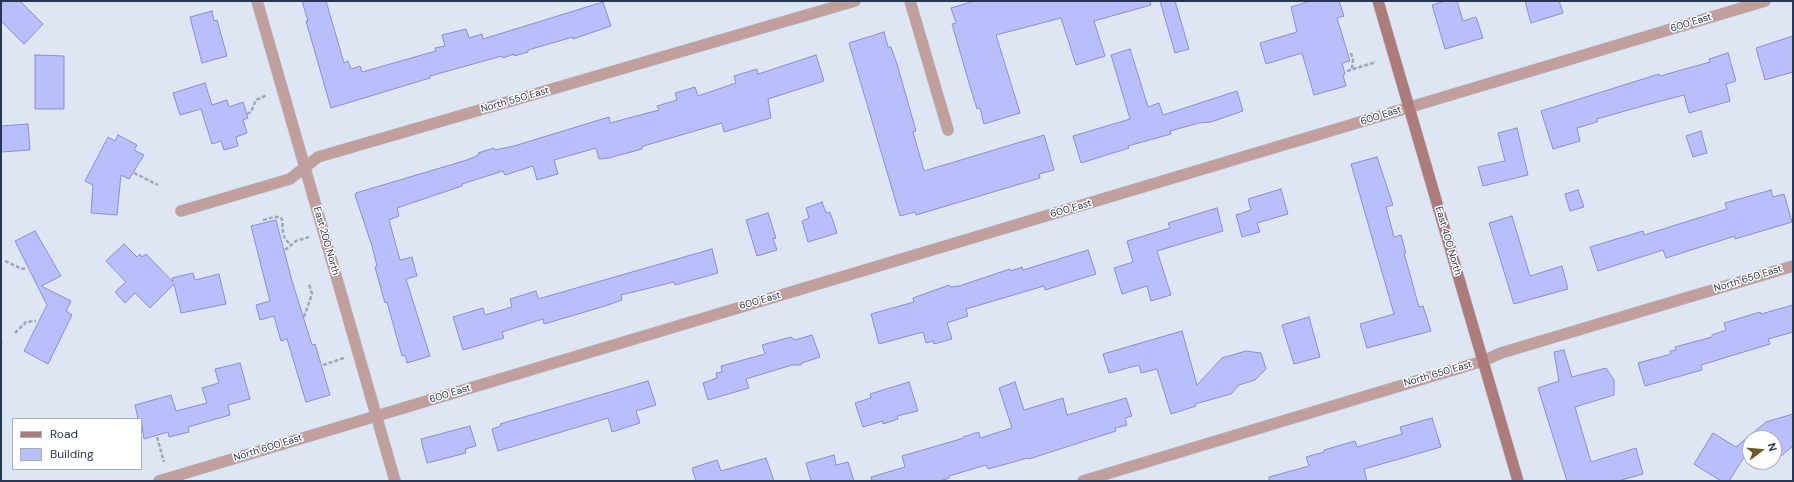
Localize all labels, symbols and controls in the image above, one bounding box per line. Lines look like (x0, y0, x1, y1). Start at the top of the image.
street label: 600 East (1669, 11, 1713, 35)
street label: North 550 East (480, 85, 550, 115)
street label: 600 East (1359, 104, 1403, 128)
street label: 600 East (1049, 197, 1093, 221)
street label: East 200 North (310, 205, 342, 277)
street label: East 400 North (1432, 205, 1464, 277)
street label: North 650 East (1713, 263, 1783, 295)
street label: 600 East (738, 289, 782, 313)
street label: North 650 East (1403, 359, 1473, 389)
street label: 600 East (428, 382, 472, 406)
legend (12, 418, 142, 470)
text: Road (50, 426, 78, 442)
north arrow (1742, 430, 1782, 470)
street label: North 600 East (232, 432, 304, 464)
text: N (1765, 441, 1780, 453)
text: Building (50, 446, 94, 462)

